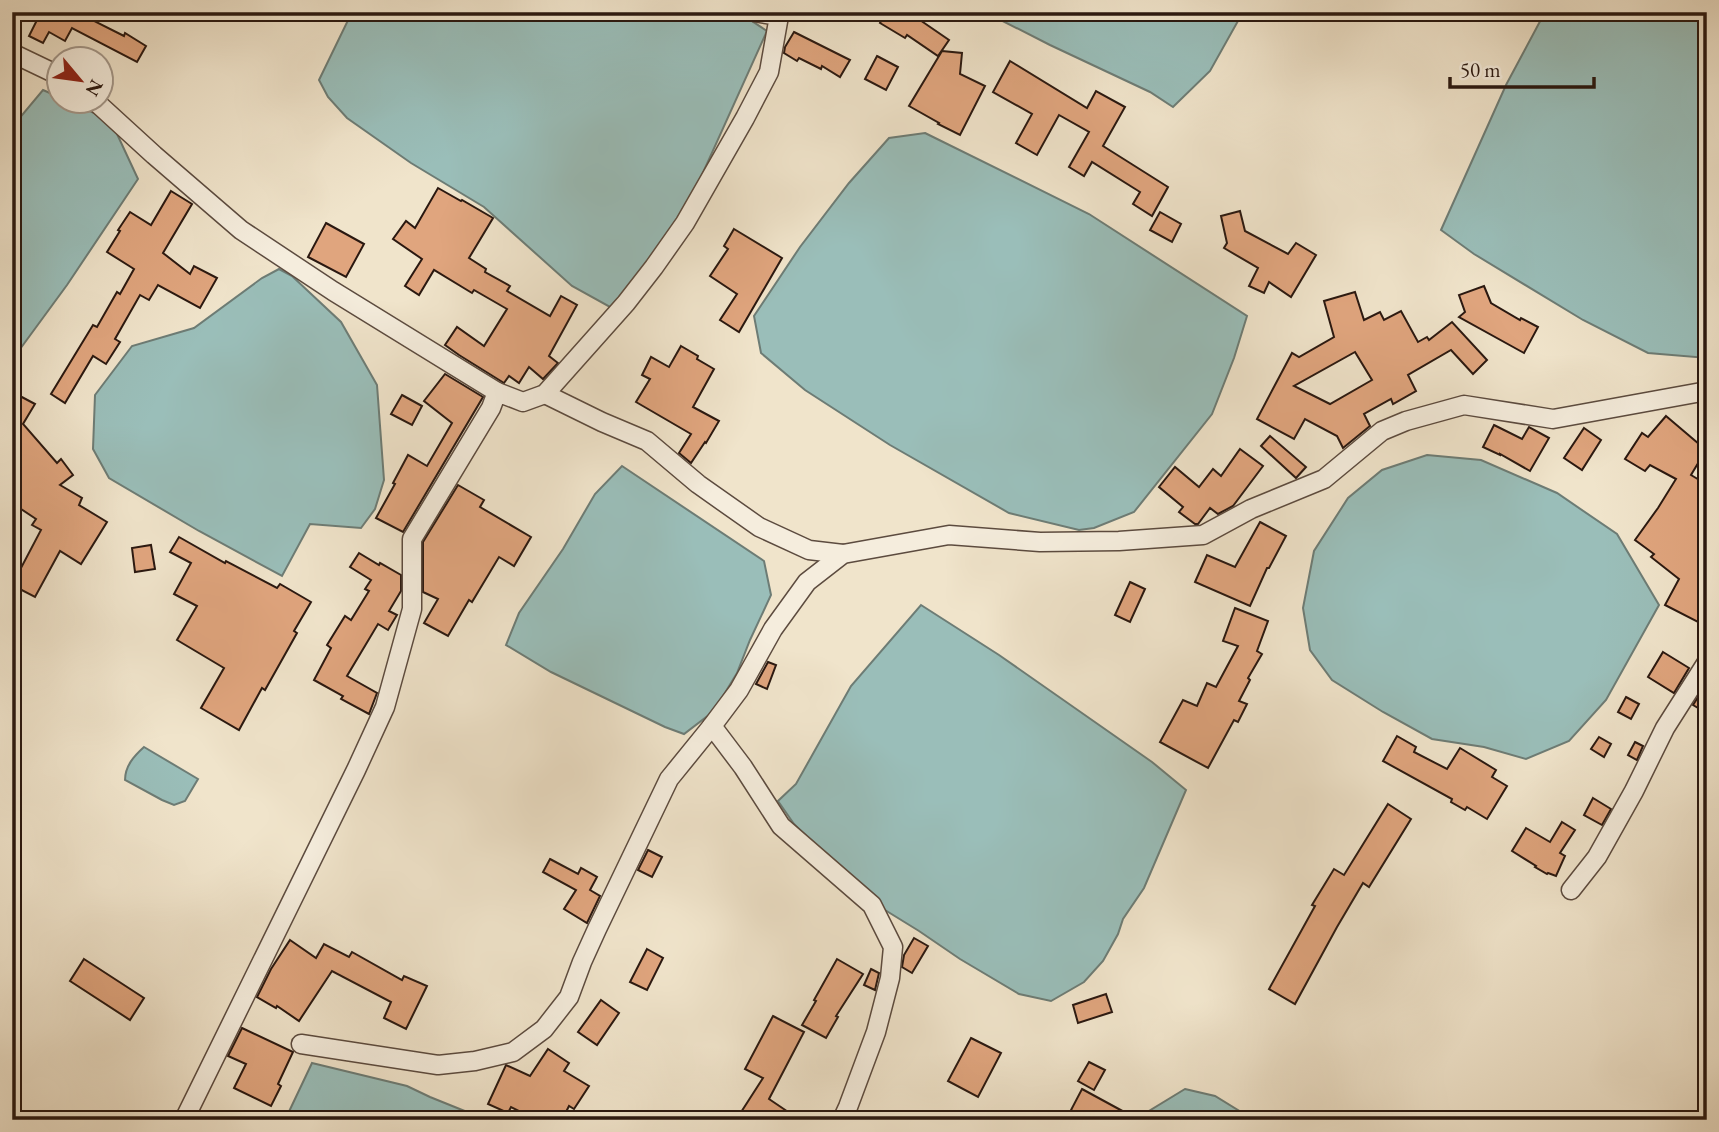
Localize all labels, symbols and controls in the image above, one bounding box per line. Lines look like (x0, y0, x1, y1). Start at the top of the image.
north arrow (46, 46, 116, 116)
scale bar (1450, 46, 1593, 90)
text: 50 m (1460, 56, 1501, 83)
text: N (79, 75, 109, 101)

